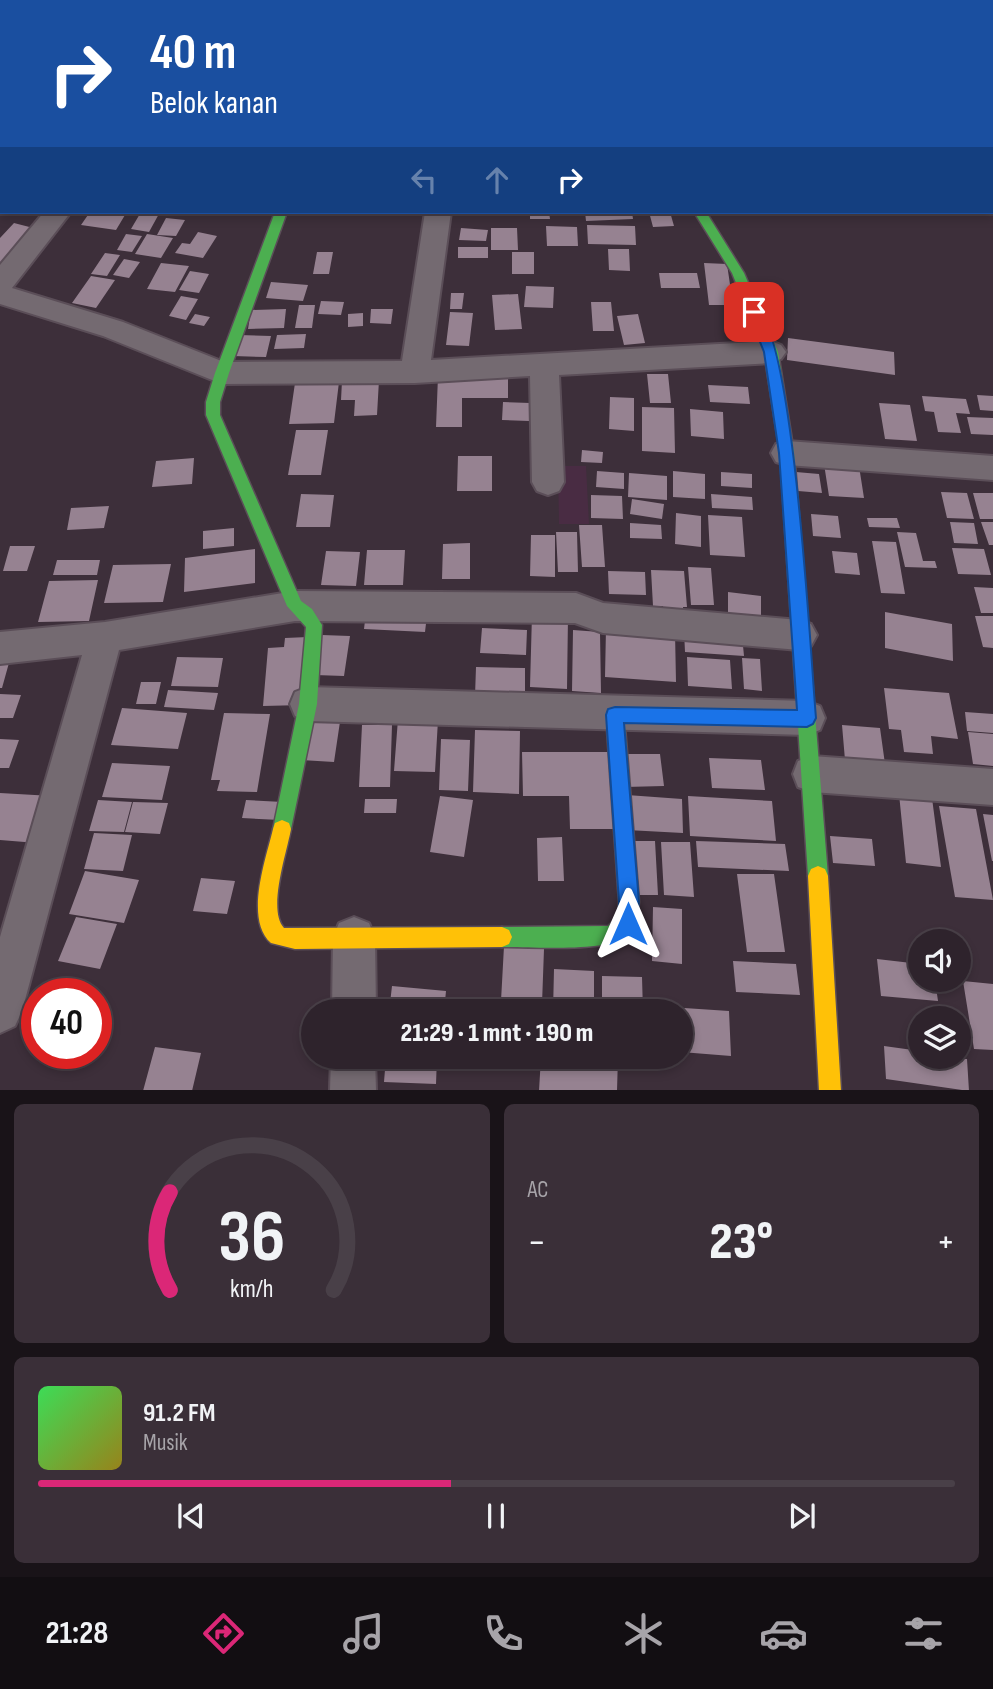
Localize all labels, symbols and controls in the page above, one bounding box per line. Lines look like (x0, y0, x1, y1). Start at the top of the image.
text: 40 m (150, 24, 236, 83)
icon: right (35, 28, 126, 119)
text: Belok kanan (150, 84, 278, 123)
icon: left (405, 161, 443, 199)
icon: ahead (478, 161, 516, 199)
icon: right (551, 161, 589, 199)
pin (724, 282, 784, 342)
icon: arrive (735, 293, 773, 331)
position arrow (591, 887, 665, 961)
map controls (908, 929, 971, 1069)
button: sound (908, 929, 971, 992)
speed limit sign: 40 (21, 978, 112, 1069)
button: layers (908, 1006, 971, 1069)
text: 21:29 · 1 mnt · 190 m (401, 1018, 593, 1049)
text: AC (528, 1176, 548, 1204)
text: 36 (218, 1194, 285, 1282)
text: 23° (709, 1211, 773, 1274)
text: − (528, 1220, 546, 1265)
text: + (936, 1220, 955, 1265)
text: km/h (230, 1273, 273, 1304)
text: 91.2 FM (143, 1398, 215, 1429)
text: Musik (143, 1429, 188, 1457)
icon: previous (172, 1497, 210, 1535)
icon: pause (477, 1497, 515, 1535)
icon: next (783, 1497, 821, 1535)
icon: directions (199, 1609, 248, 1658)
icon: music (339, 1609, 388, 1658)
icon: phone (479, 1609, 528, 1658)
icon: climate (619, 1609, 668, 1658)
icon: car (759, 1609, 808, 1658)
icon: filters (899, 1609, 948, 1658)
text: 21:28 (45, 1614, 108, 1653)

